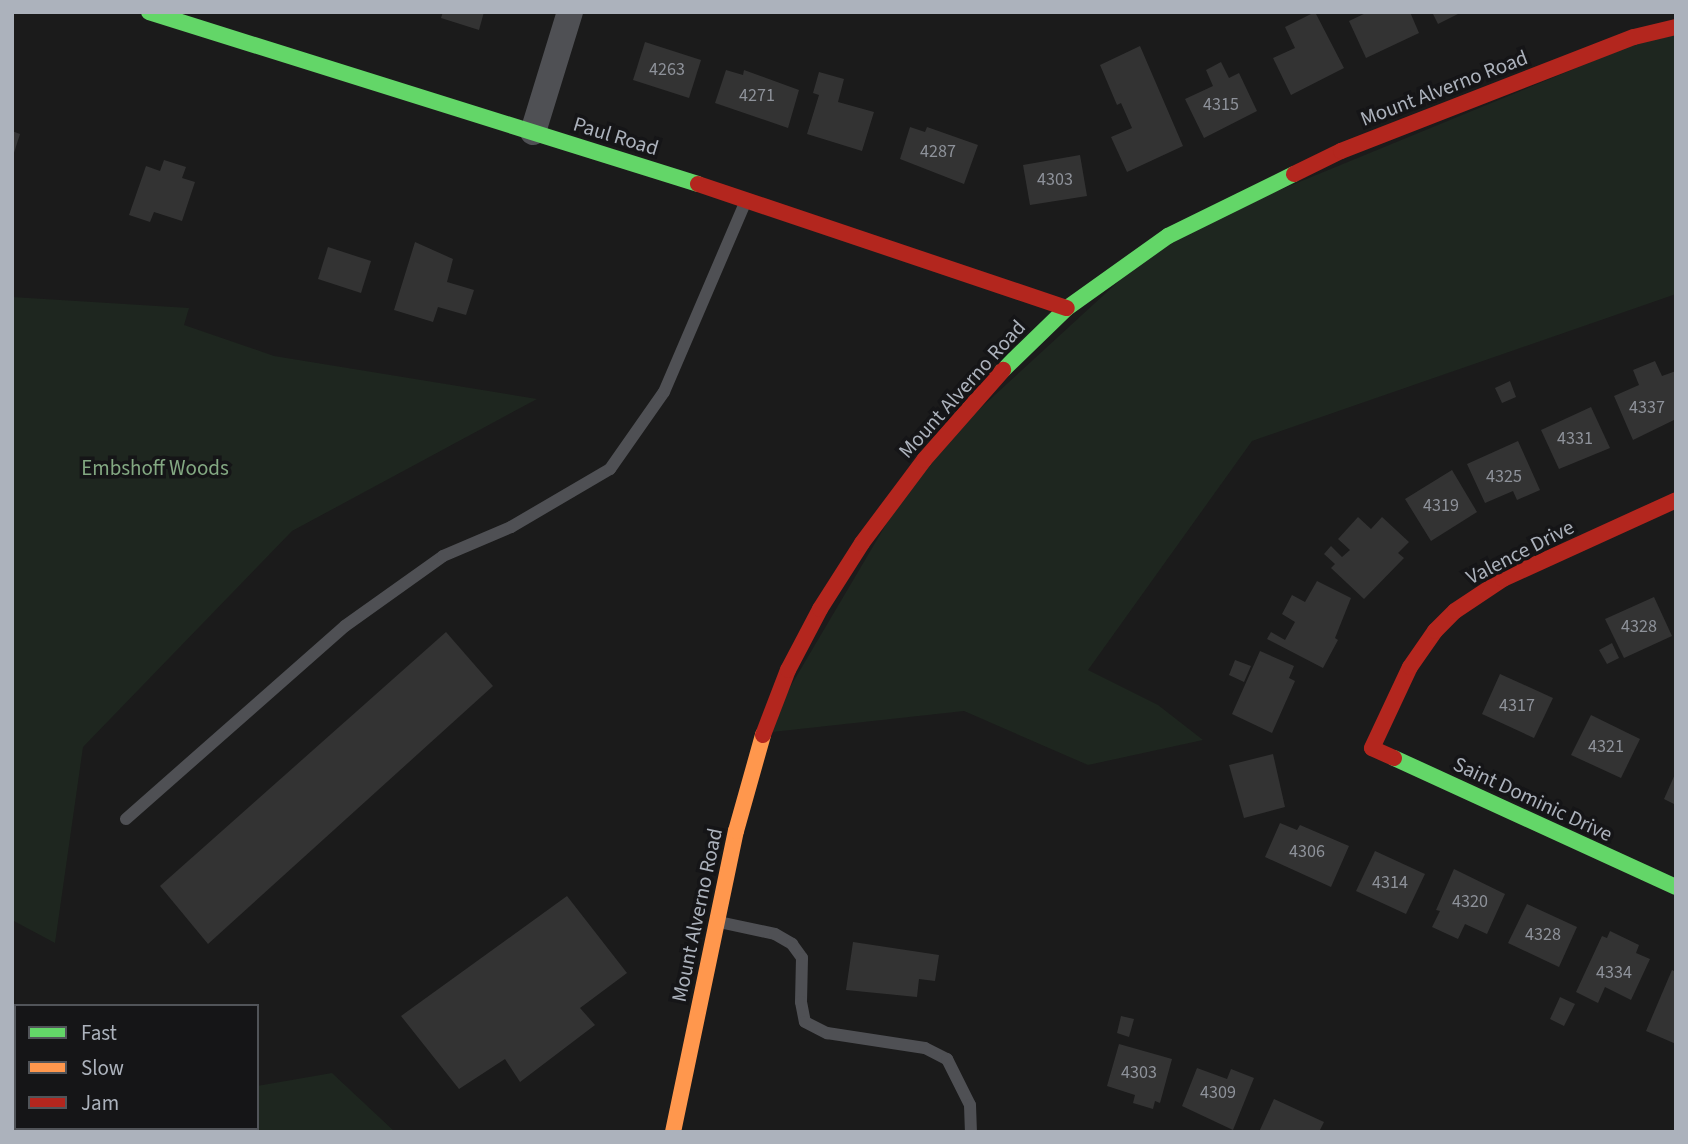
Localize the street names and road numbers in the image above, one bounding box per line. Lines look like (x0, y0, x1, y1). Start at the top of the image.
street label: Mount Alverno Road (1357, 44, 1531, 132)
street label: Paul Road (570, 111, 662, 161)
street label: Mount Alverno Road (893, 315, 1031, 463)
street label: Valence Drive (1462, 514, 1578, 590)
street label: Saint Dominic Drive (1449, 751, 1617, 847)
street label: Mount Alverno Road (666, 826, 728, 1004)

